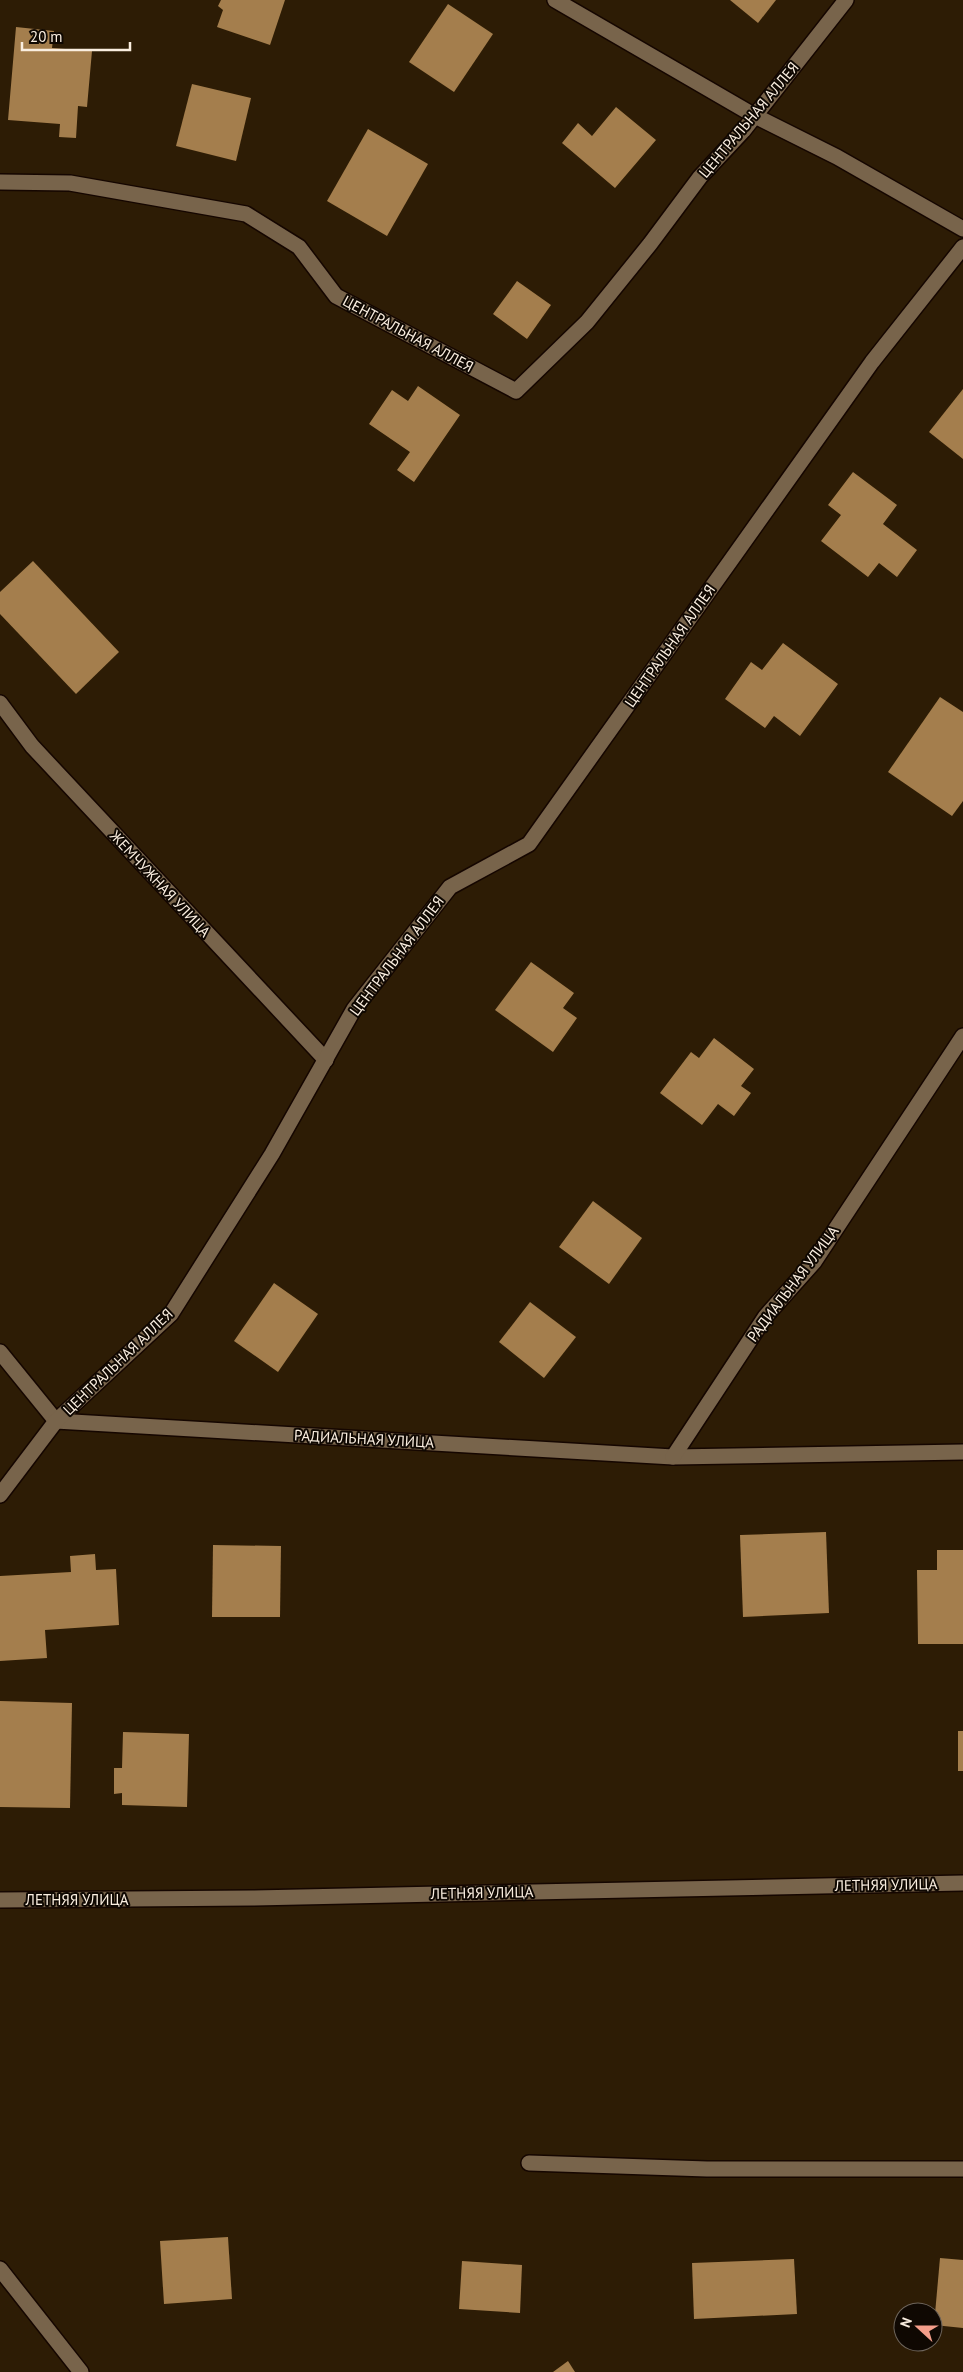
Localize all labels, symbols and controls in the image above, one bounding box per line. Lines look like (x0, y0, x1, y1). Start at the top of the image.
scale bar (22, 20, 130, 52)
text: 20 m (30, 27, 63, 46)
street label: ЦЕНТРАЛЬНАЯ АЛЛЕЯ (695, 58, 803, 182)
street label: ЦЕНТРАЛЬНАЯ АЛЛЕЯ (340, 291, 477, 376)
street label: ЦЕНТРАЛЬНАЯ АЛЛЕЯ (620, 581, 719, 711)
street label: ЖЕМЧУЖНАЯ УЛИЦА (105, 826, 215, 941)
street label: ЦЕНТРАЛЬНАЯ АЛЛЕЯ (345, 892, 448, 1020)
street label: РАДИАЛЬНАЯ УЛИЦА (743, 1222, 843, 1345)
street label: ЦЕНТРАЛЬНАЯ АЛЛЕЯ (59, 1304, 177, 1419)
street label: РАДИАЛЬНАЯ УЛИЦА (294, 1425, 435, 1452)
street label: ЛЕТНЯЯ УЛИЦА (833, 1874, 938, 1895)
street label: ЛЕТНЯЯ УЛИЦА (429, 1882, 534, 1903)
street label: ЛЕТНЯЯ УЛИЦА (25, 1890, 129, 1909)
north arrow (893, 2302, 943, 2352)
text: N (896, 2315, 916, 2330)

